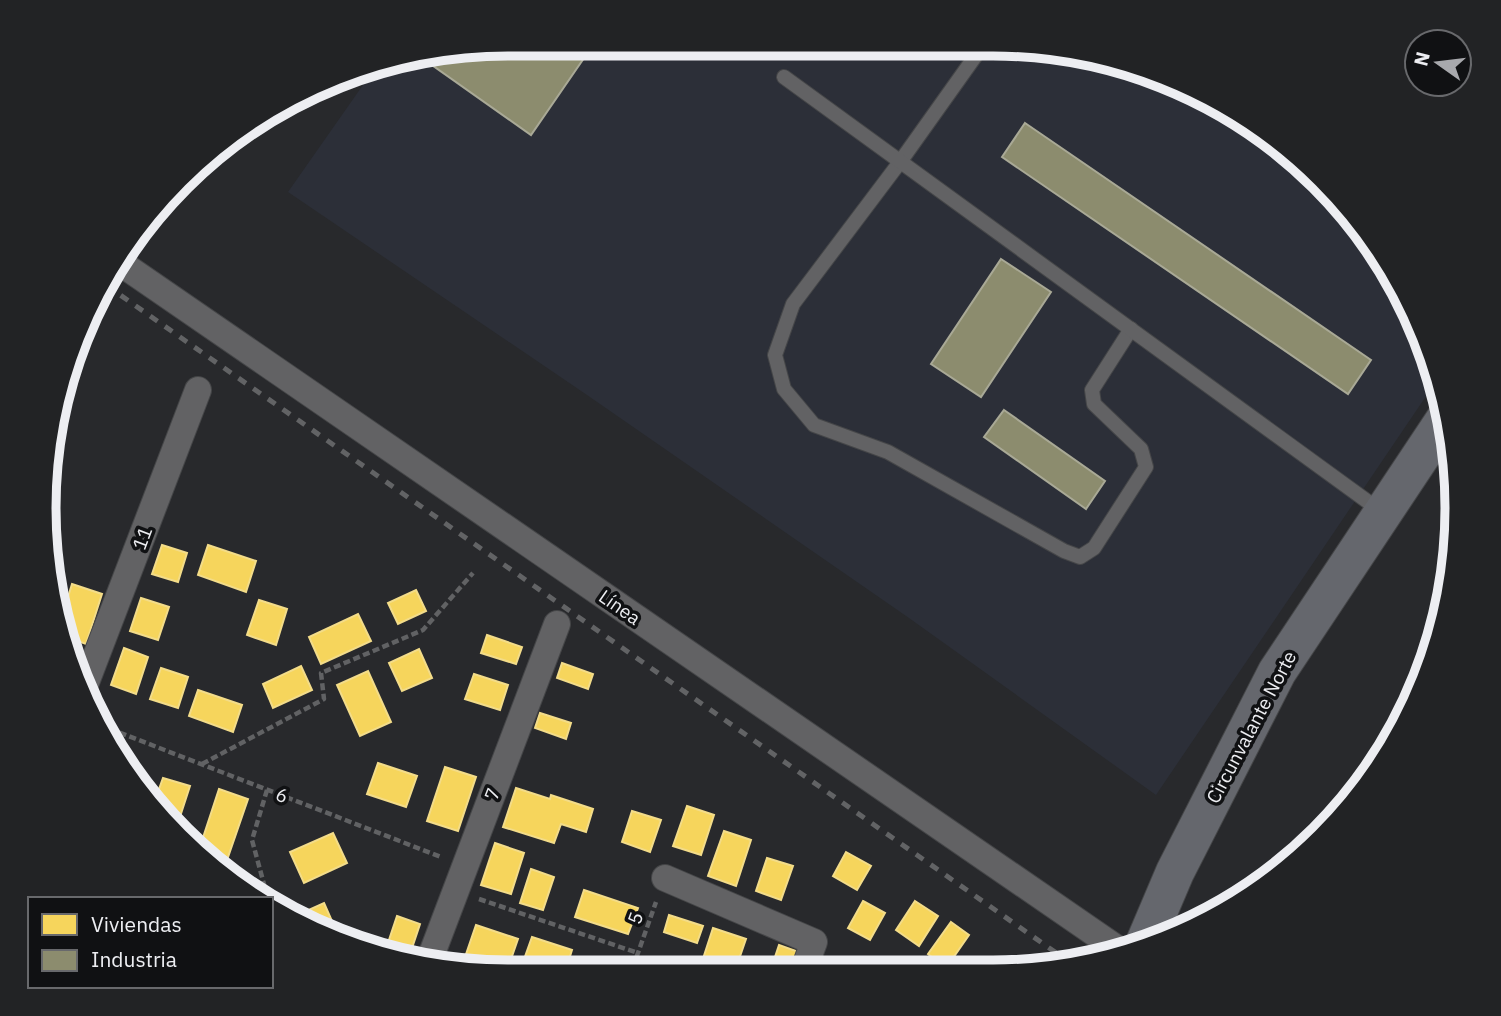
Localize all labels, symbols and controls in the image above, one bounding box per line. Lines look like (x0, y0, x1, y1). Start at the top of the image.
north arrow (1403, 28, 1473, 98)
text: N (1408, 49, 1435, 68)
street label: 11 (127, 523, 157, 553)
street label: Línea (594, 584, 646, 630)
street label: Circunvalante Norte (1201, 647, 1301, 807)
street label: 6 (272, 782, 292, 808)
street label: 7 (479, 784, 505, 804)
legend (28, 897, 273, 988)
street label: 5 (622, 909, 648, 927)
text: Viviendas (91, 910, 182, 938)
text: Industria (91, 945, 177, 973)

